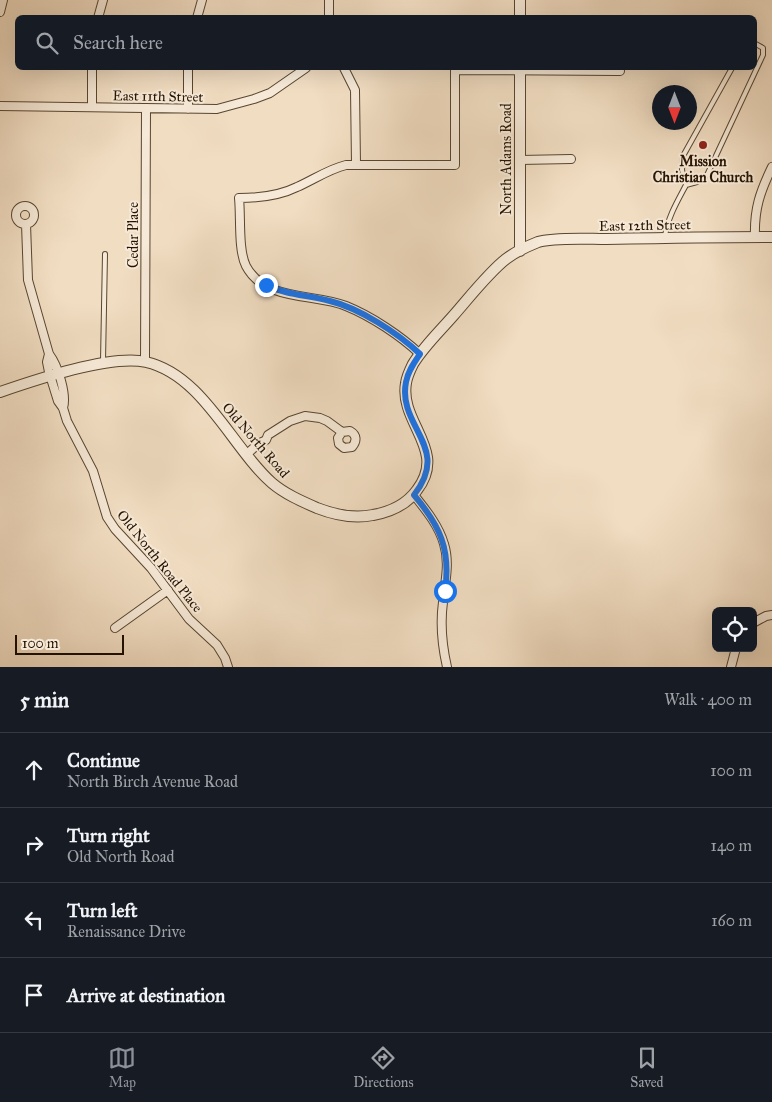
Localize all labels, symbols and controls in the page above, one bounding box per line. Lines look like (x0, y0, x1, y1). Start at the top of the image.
search box (15, 15, 757, 70)
icon: search (33, 29, 61, 57)
text: Search here (73, 31, 163, 54)
north arrow (652, 85, 697, 130)
street label: East 11th Street (113, 87, 203, 106)
street label: North Adams Road (498, 103, 515, 215)
marker: Mission Christian Church (697, 139, 709, 151)
place label: Mission Christian Church (653, 153, 753, 186)
street label: Cedar Place (125, 202, 142, 268)
street label: East 12th Street (599, 216, 691, 235)
route end (255, 274, 278, 297)
street label: Old North Road (218, 399, 293, 481)
street label: Old North Road Place (113, 507, 206, 616)
route start (434, 580, 457, 603)
map controls (712, 607, 757, 652)
button: locate (712, 607, 757, 652)
scale bar (15, 632, 124, 655)
text: 100 m (22, 635, 59, 652)
text: 5 min (20, 687, 69, 713)
text: Walk · 400 m (664, 690, 752, 709)
text: Continue (67, 749, 140, 772)
icon: ahead (20, 756, 48, 784)
text: 100 m (710, 761, 752, 780)
text: North Birch Avenue Road (67, 772, 238, 791)
text: Turn right (67, 824, 150, 847)
icon: right (20, 831, 48, 859)
text: 140 m (711, 836, 752, 855)
text: Old North Road (67, 847, 174, 866)
text: Turn left (67, 899, 137, 922)
icon: left (20, 906, 48, 934)
text: 160 m (711, 911, 752, 930)
text: Renaissance Drive (67, 922, 186, 941)
icon: arrive (20, 981, 48, 1009)
text: Arrive at destination (67, 984, 225, 1007)
tab: Map (108, 1044, 136, 1091)
tab: Directions (353, 1044, 414, 1091)
tab: Saved (630, 1044, 664, 1091)

